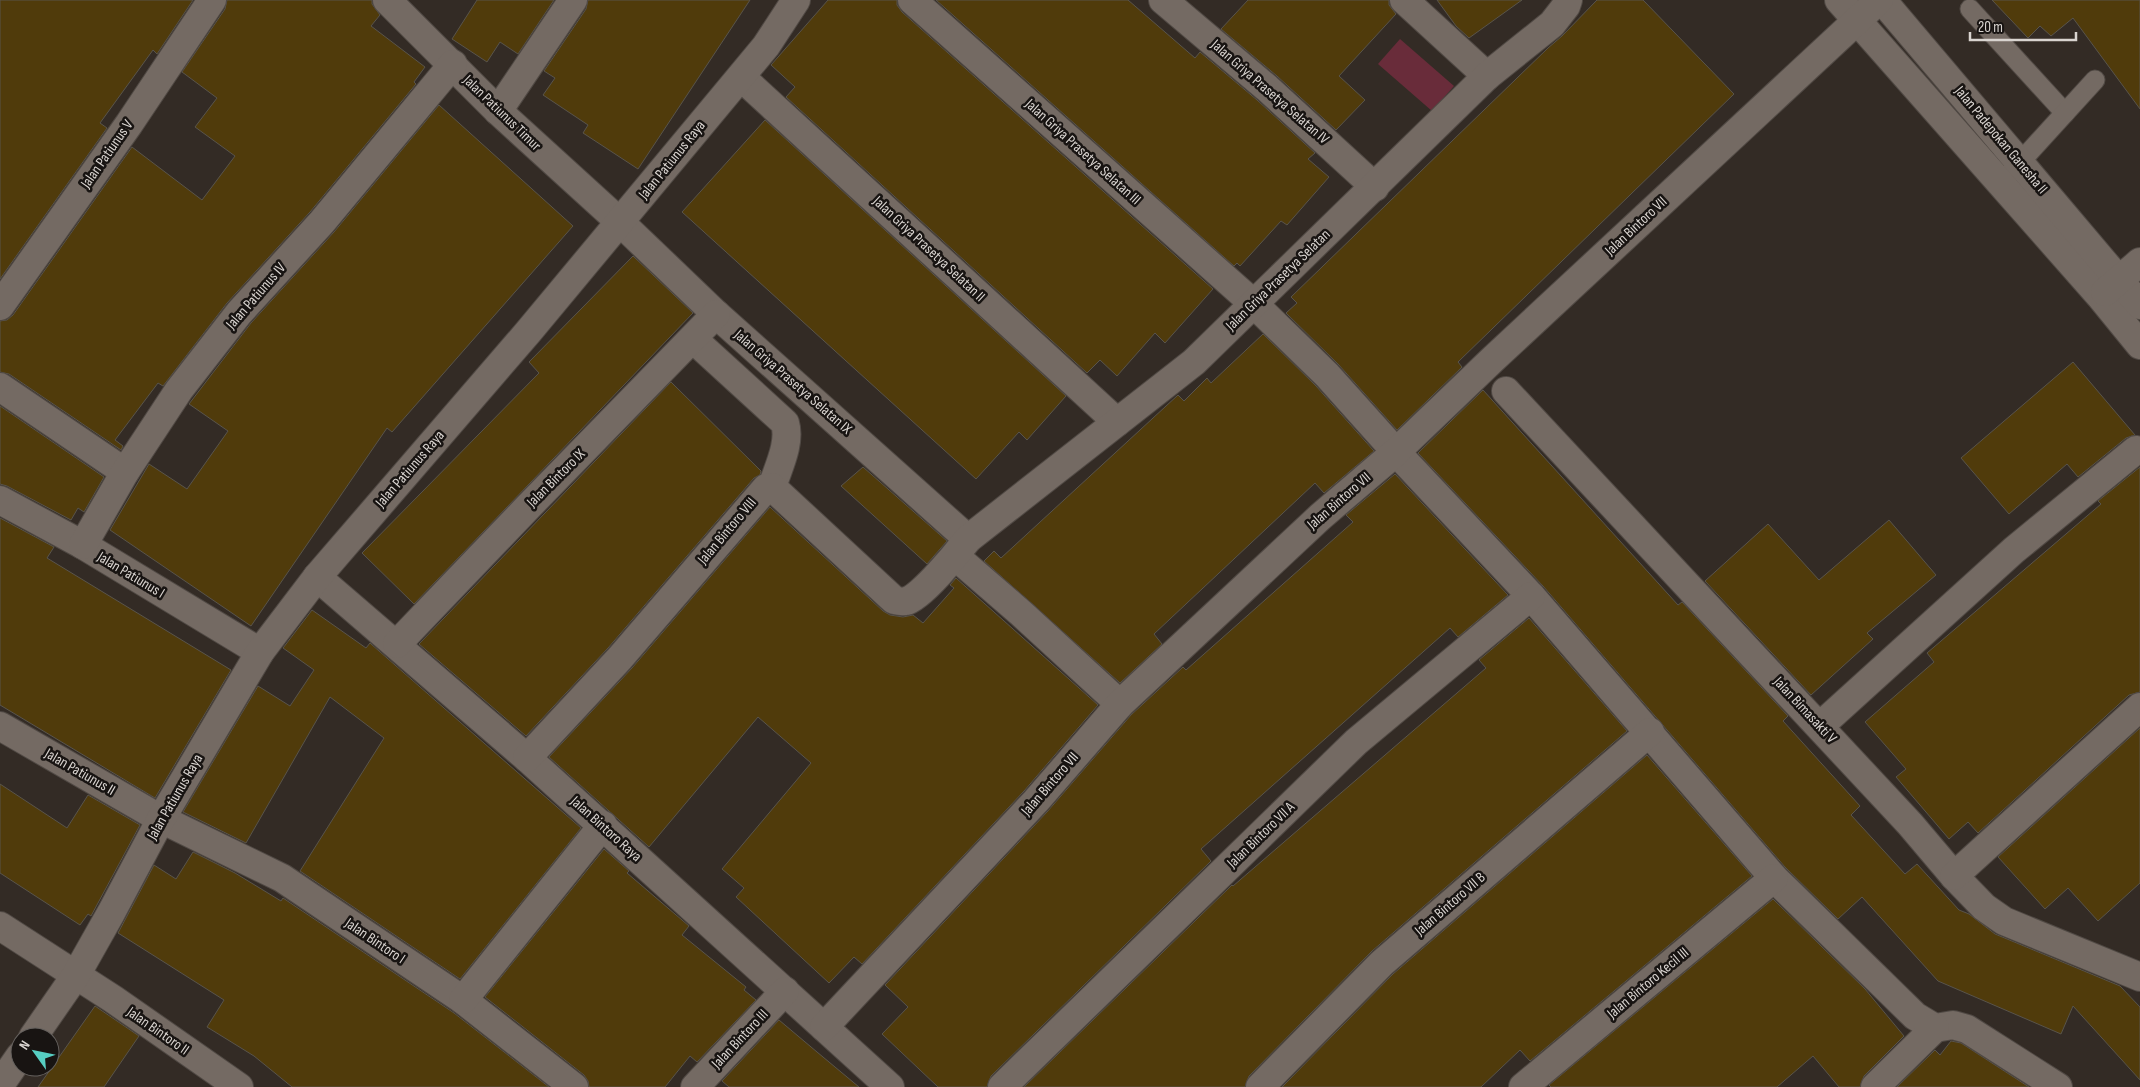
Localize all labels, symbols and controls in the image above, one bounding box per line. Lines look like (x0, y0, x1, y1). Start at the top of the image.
scale bar (1970, 10, 2076, 42)
text: 20 m (1978, 18, 2003, 37)
street label: Jalan Griya Prasetya Selatan IV (1206, 35, 1333, 149)
street label: Jalan Patiunus Timur (458, 70, 546, 156)
street label: Jalan Padepokan Ganesha II (1950, 81, 2052, 198)
street label: Jalan Griya Prasetya Selatan III (1020, 94, 1145, 209)
street label: Jalan Patiunus V (76, 116, 138, 193)
street label: Jalan Patiunus Raya (634, 117, 710, 204)
street label: Jalan Griya Prasetya Selatan II (868, 191, 989, 306)
street label: Jalan Bintoro VII (1600, 192, 1671, 260)
street label: Jalan Griya Prasetya Selatan (1221, 225, 1334, 336)
street label: Jalan Patiunus IV (221, 259, 290, 334)
street label: Jalan Griya Prasetya Selatan IX (729, 325, 856, 439)
street label: Jalan Patiunus Raya (371, 426, 449, 512)
street label: Jalan Bintoro IX (522, 444, 590, 512)
street label: Jalan Bintoro VII (1302, 468, 1375, 535)
street label: Jalan Bintoro VIII (693, 494, 760, 569)
street label: Jalan Patiunus I (93, 547, 168, 603)
street label: Jalan Bimasakti V (1769, 672, 1841, 748)
street label: Jalan Patiunus II (40, 744, 119, 800)
street label: Jalan Bintoro VII (1016, 748, 1083, 821)
street label: Jalan Patiunus Raya (142, 751, 207, 844)
street label: Jalan Bintoro Raya (566, 791, 646, 866)
street label: Jalan Bintoro VII A (1222, 797, 1299, 873)
street label: Jalan Bintoro VII B (1410, 868, 1489, 941)
street label: Jalan Bintoro I (340, 913, 409, 968)
street label: Jalan Bintoro Kecil III (1602, 943, 1693, 1023)
street label: Jalan Bintoro II (122, 1002, 193, 1059)
street label: Jalan Bintoro III (707, 1005, 772, 1074)
north arrow (10, 1027, 60, 1077)
text: N (15, 1037, 34, 1053)

